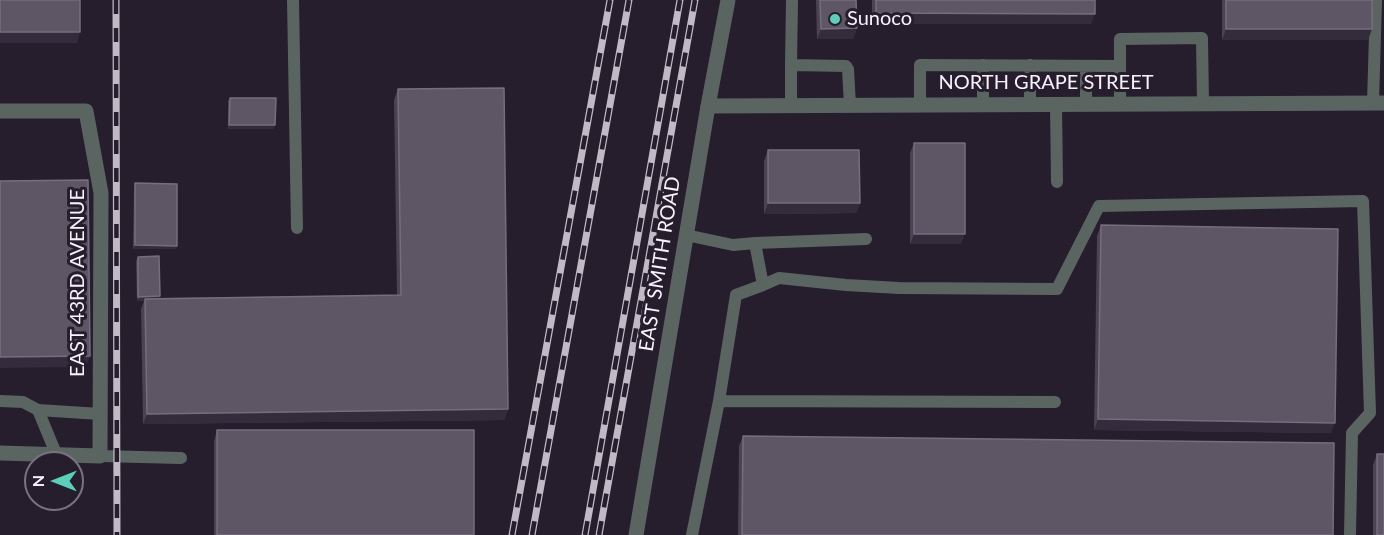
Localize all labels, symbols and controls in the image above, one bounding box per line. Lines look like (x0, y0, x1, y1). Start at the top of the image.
place label: Sunoco (847, 7, 912, 31)
marker: Sunoco (828, 12, 842, 26)
street label: NORTH GRAPE STREET (939, 71, 1153, 95)
street label: EAST SMITH ROAD (634, 175, 686, 353)
street label: EAST 43RD AVENUE (66, 189, 90, 377)
north arrow (24, 451, 84, 511)
text: N (28, 475, 47, 487)

